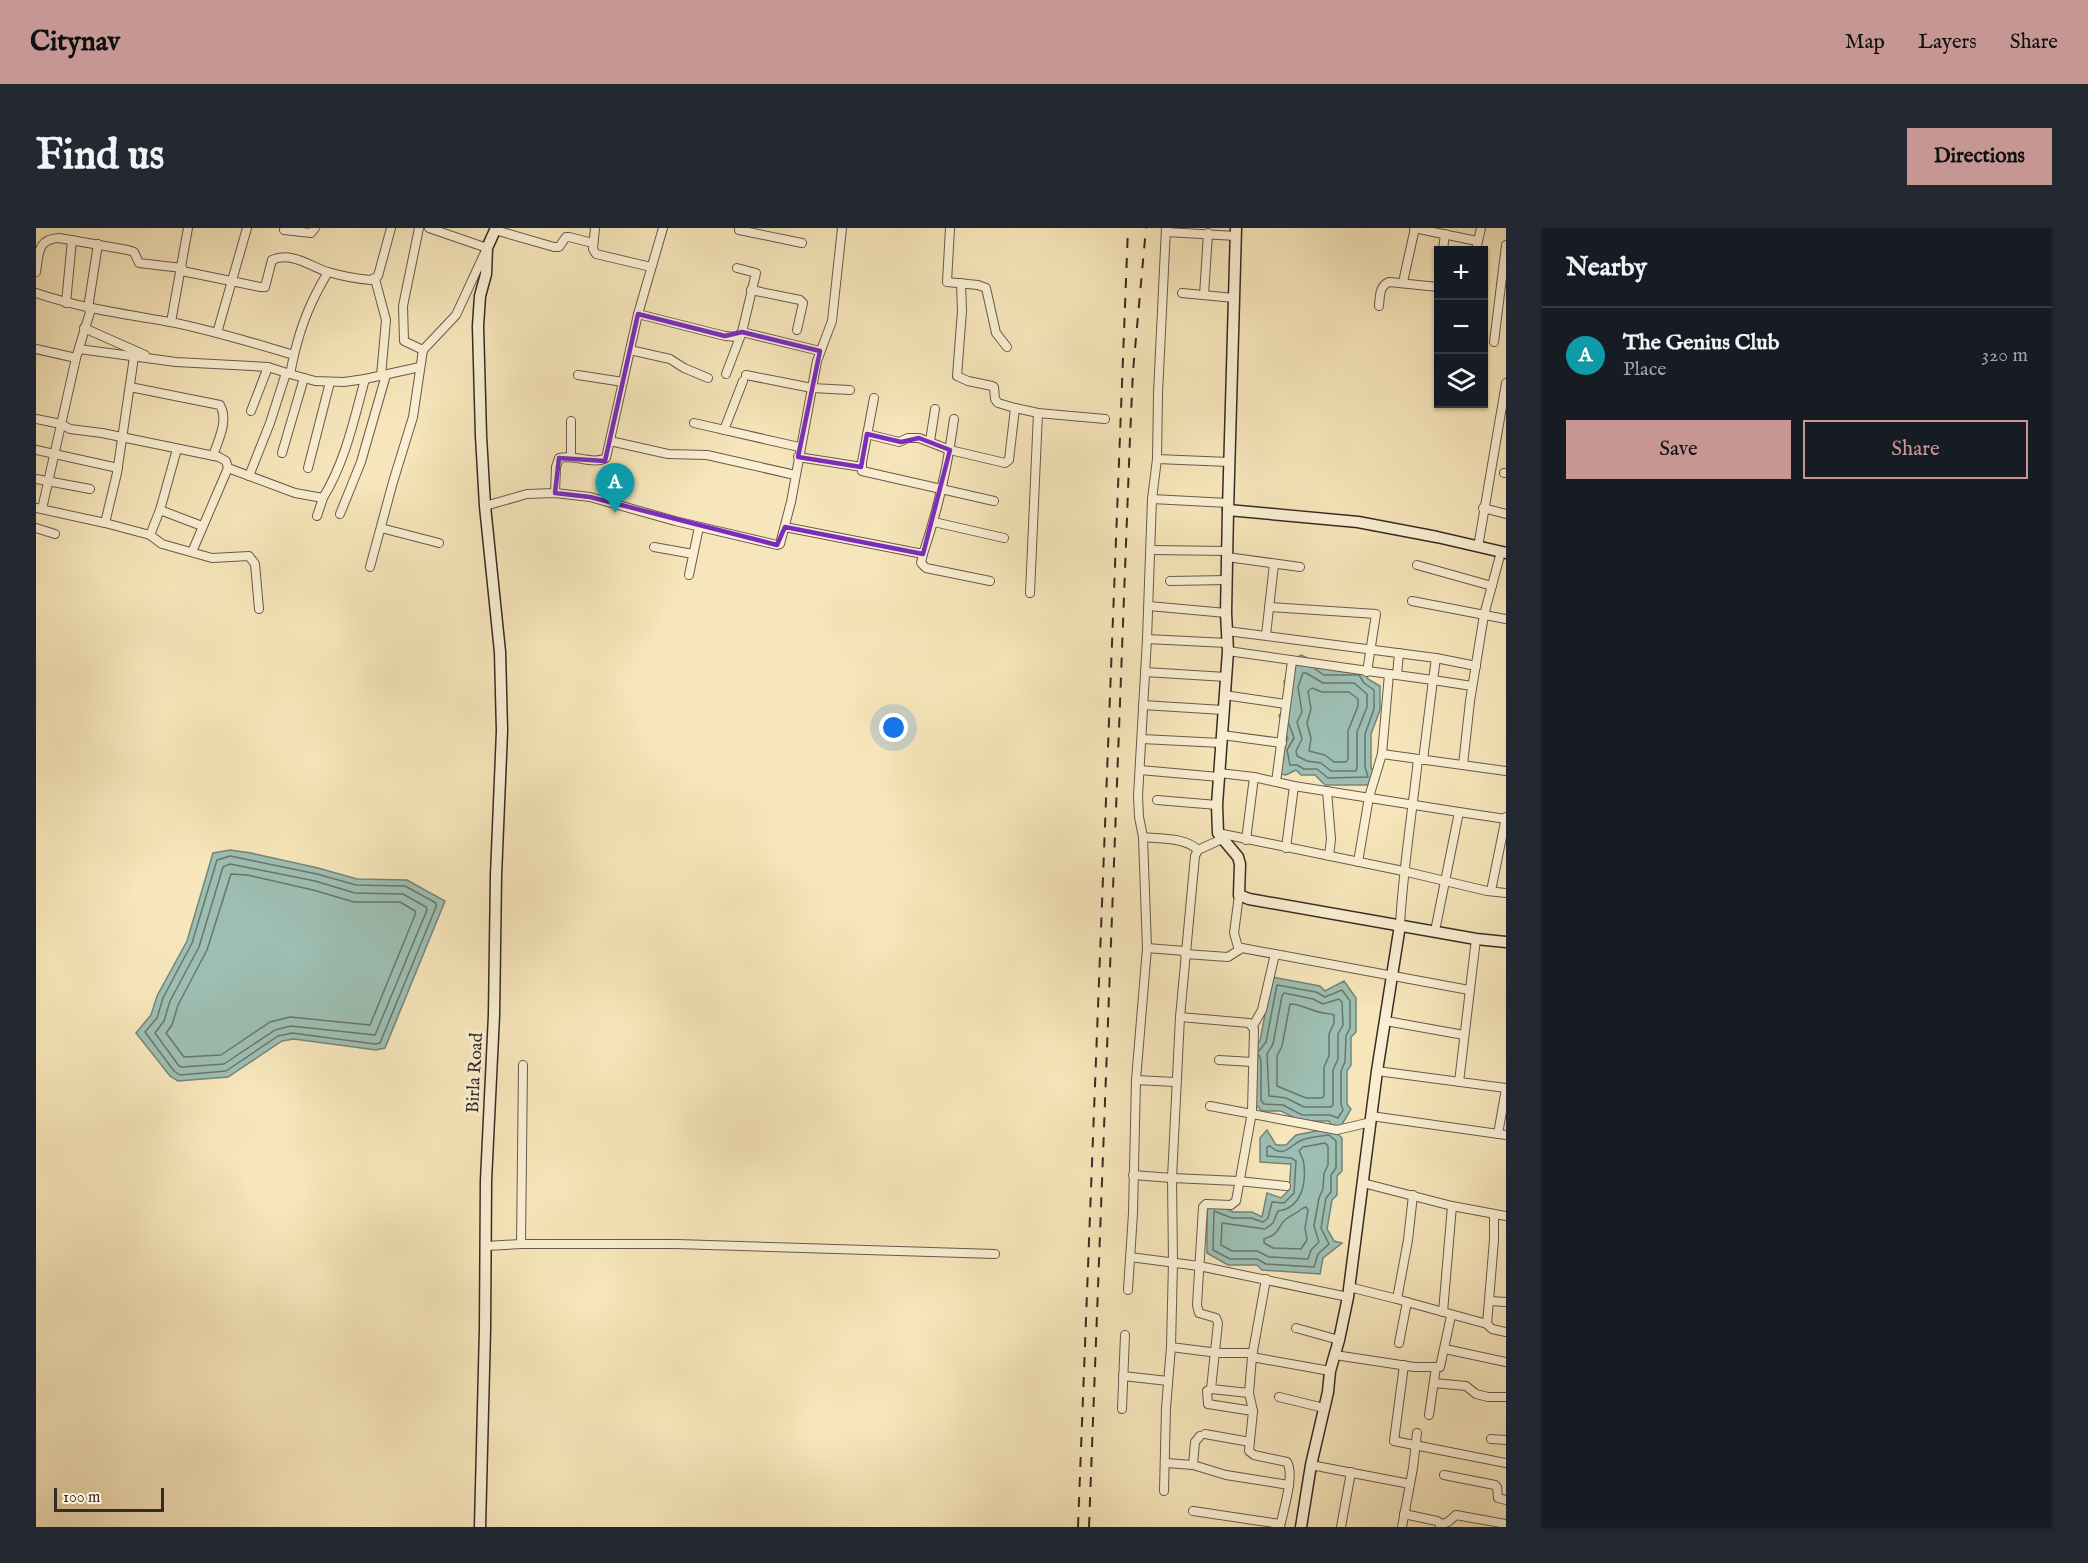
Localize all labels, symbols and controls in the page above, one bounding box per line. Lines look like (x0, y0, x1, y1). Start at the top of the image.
text: Citynav (30, 25, 120, 60)
text: Map (1845, 29, 1885, 56)
text: Layers (1918, 29, 1977, 56)
text: Share (2010, 29, 2058, 56)
button: Directions (1907, 128, 2052, 185)
text: Find us (36, 130, 164, 183)
map controls (1434, 246, 1488, 408)
button: + (1434, 246, 1488, 300)
text: Nearby (1566, 251, 1647, 284)
button: − (1434, 300, 1488, 354)
text: The Genius Club (1623, 329, 1779, 357)
text: A (1579, 343, 1592, 368)
text: 320 m (1982, 343, 2028, 368)
button: layers (1434, 354, 1488, 408)
text: Place (1623, 357, 1666, 382)
button: Save (1566, 420, 1791, 479)
button: Share (1803, 420, 2028, 479)
pin: A (596, 464, 634, 513)
your location (879, 713, 908, 742)
street label: Birla Road (462, 1032, 489, 1114)
scale bar (54, 1485, 164, 1512)
text: 100 m (63, 1488, 100, 1508)

